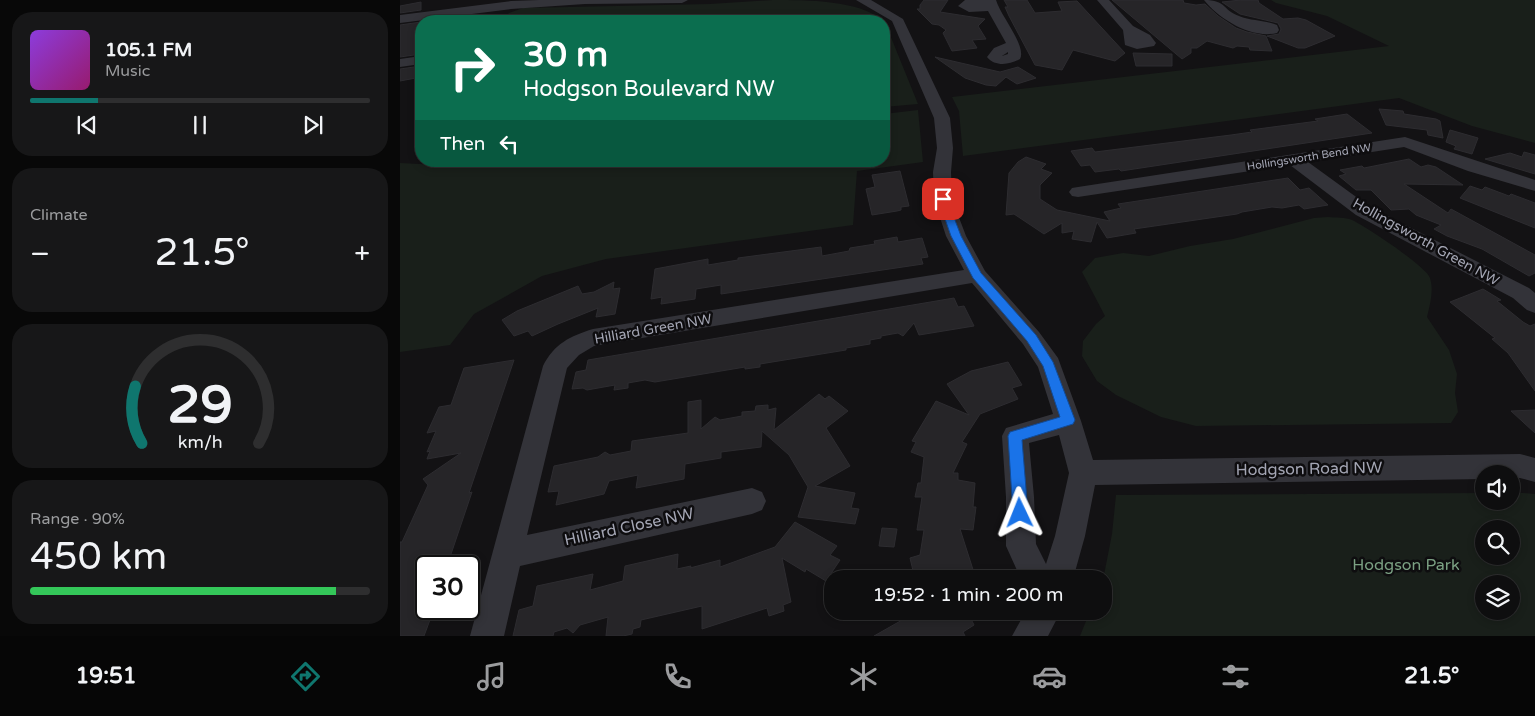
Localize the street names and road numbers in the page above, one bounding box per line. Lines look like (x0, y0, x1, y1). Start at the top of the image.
street label: Hollingsworth Bend NW (1246, 141, 1372, 173)
street label: Hollingsworth Green NW (1350, 195, 1502, 289)
street label: Hilliard Green NW (593, 310, 713, 348)
street label: Hodgson Road NW (1236, 458, 1382, 480)
street label: Hilliard Close NW (562, 504, 696, 550)

